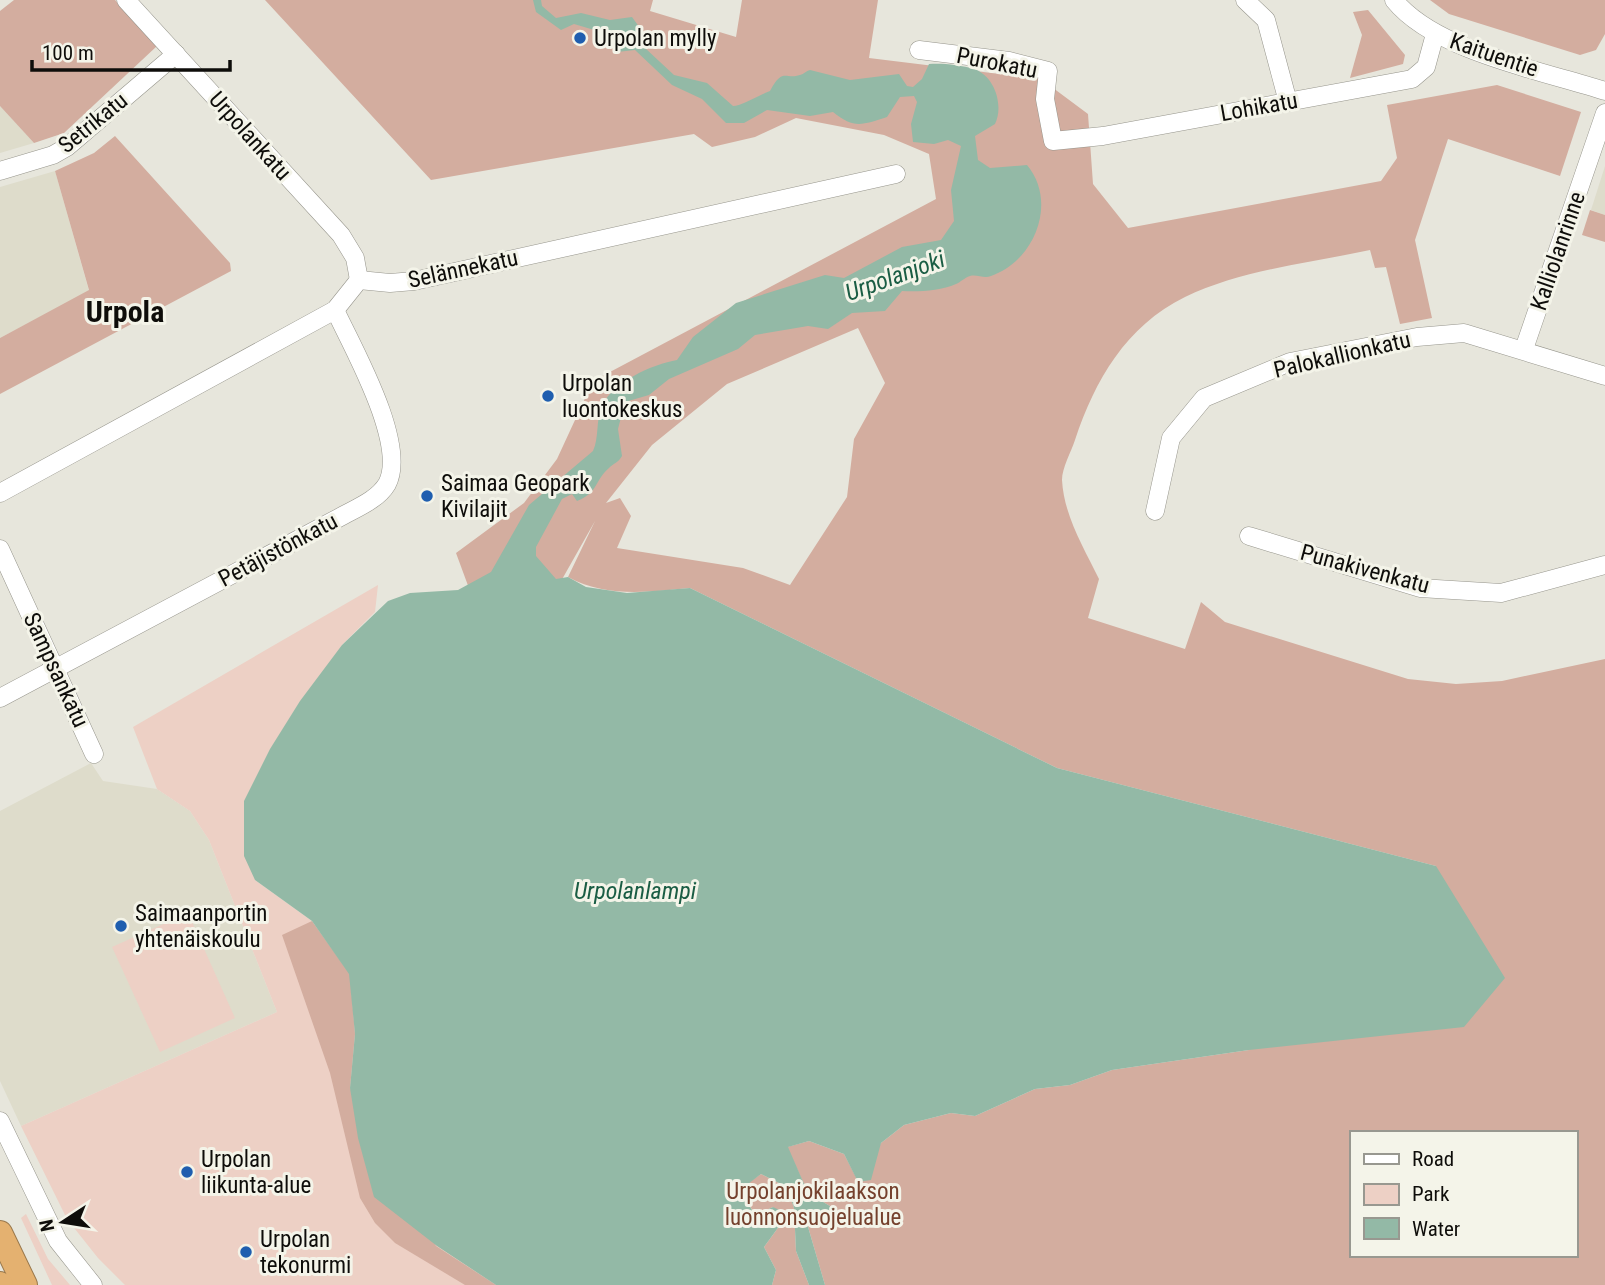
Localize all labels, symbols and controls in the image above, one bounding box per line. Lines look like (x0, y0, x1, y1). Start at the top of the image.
place label: Urpolan mylly (594, 25, 717, 52)
street label: Kaituentie (1446, 27, 1542, 83)
scale bar (32, 28, 229, 72)
marker: Urpolan mylly (572, 30, 588, 46)
text: 100 m (42, 41, 94, 65)
street label: Purokatu (954, 42, 1040, 84)
street label: Urpolankatu (203, 86, 297, 186)
street label: Setrikatu (53, 87, 133, 159)
street label: Lohikatu (1218, 87, 1300, 127)
street label: Kalliolanrinne (1525, 188, 1591, 314)
street label: Selännekatu (406, 244, 520, 294)
water label: Urpolanjoki (841, 245, 949, 307)
district label: Urpola (86, 294, 164, 329)
street label: Palokallionkatu (1271, 326, 1413, 384)
place label: Urpolan luontokeskus (562, 370, 683, 423)
marker: Urpolan luontokeskus (540, 388, 556, 404)
place label: Saimaa Geopark Kivilajit (441, 470, 590, 523)
marker: Saimaa Geopark Kivilajit (419, 488, 435, 504)
street label: Petäjistönkatu (214, 507, 342, 593)
street label: Punakivenkatu (1297, 539, 1433, 599)
street label: Sampsankatu (18, 608, 94, 732)
water label: Urpolanlampi (574, 877, 697, 905)
place label: Saimaanportin yhtenäiskoulu (135, 900, 267, 953)
marker: Saimaanportin yhtenäiskoulu (113, 918, 129, 934)
legend (1350, 1131, 1577, 1257)
place label: Urpolan liikunta-alue (201, 1146, 311, 1199)
text: Road (1412, 1147, 1454, 1171)
marker: Urpolan liikunta-alue (179, 1164, 195, 1180)
park label: Urpolanjokilaakson luonnonsuojelualue (725, 1178, 901, 1231)
text: Park (1412, 1182, 1450, 1206)
north arrow (28, 1187, 98, 1257)
text: N (34, 1217, 59, 1234)
text: Water (1412, 1217, 1460, 1241)
place label: Urpolan tekonurmi (260, 1226, 351, 1279)
marker: Urpolan tekonurmi (238, 1244, 254, 1260)

